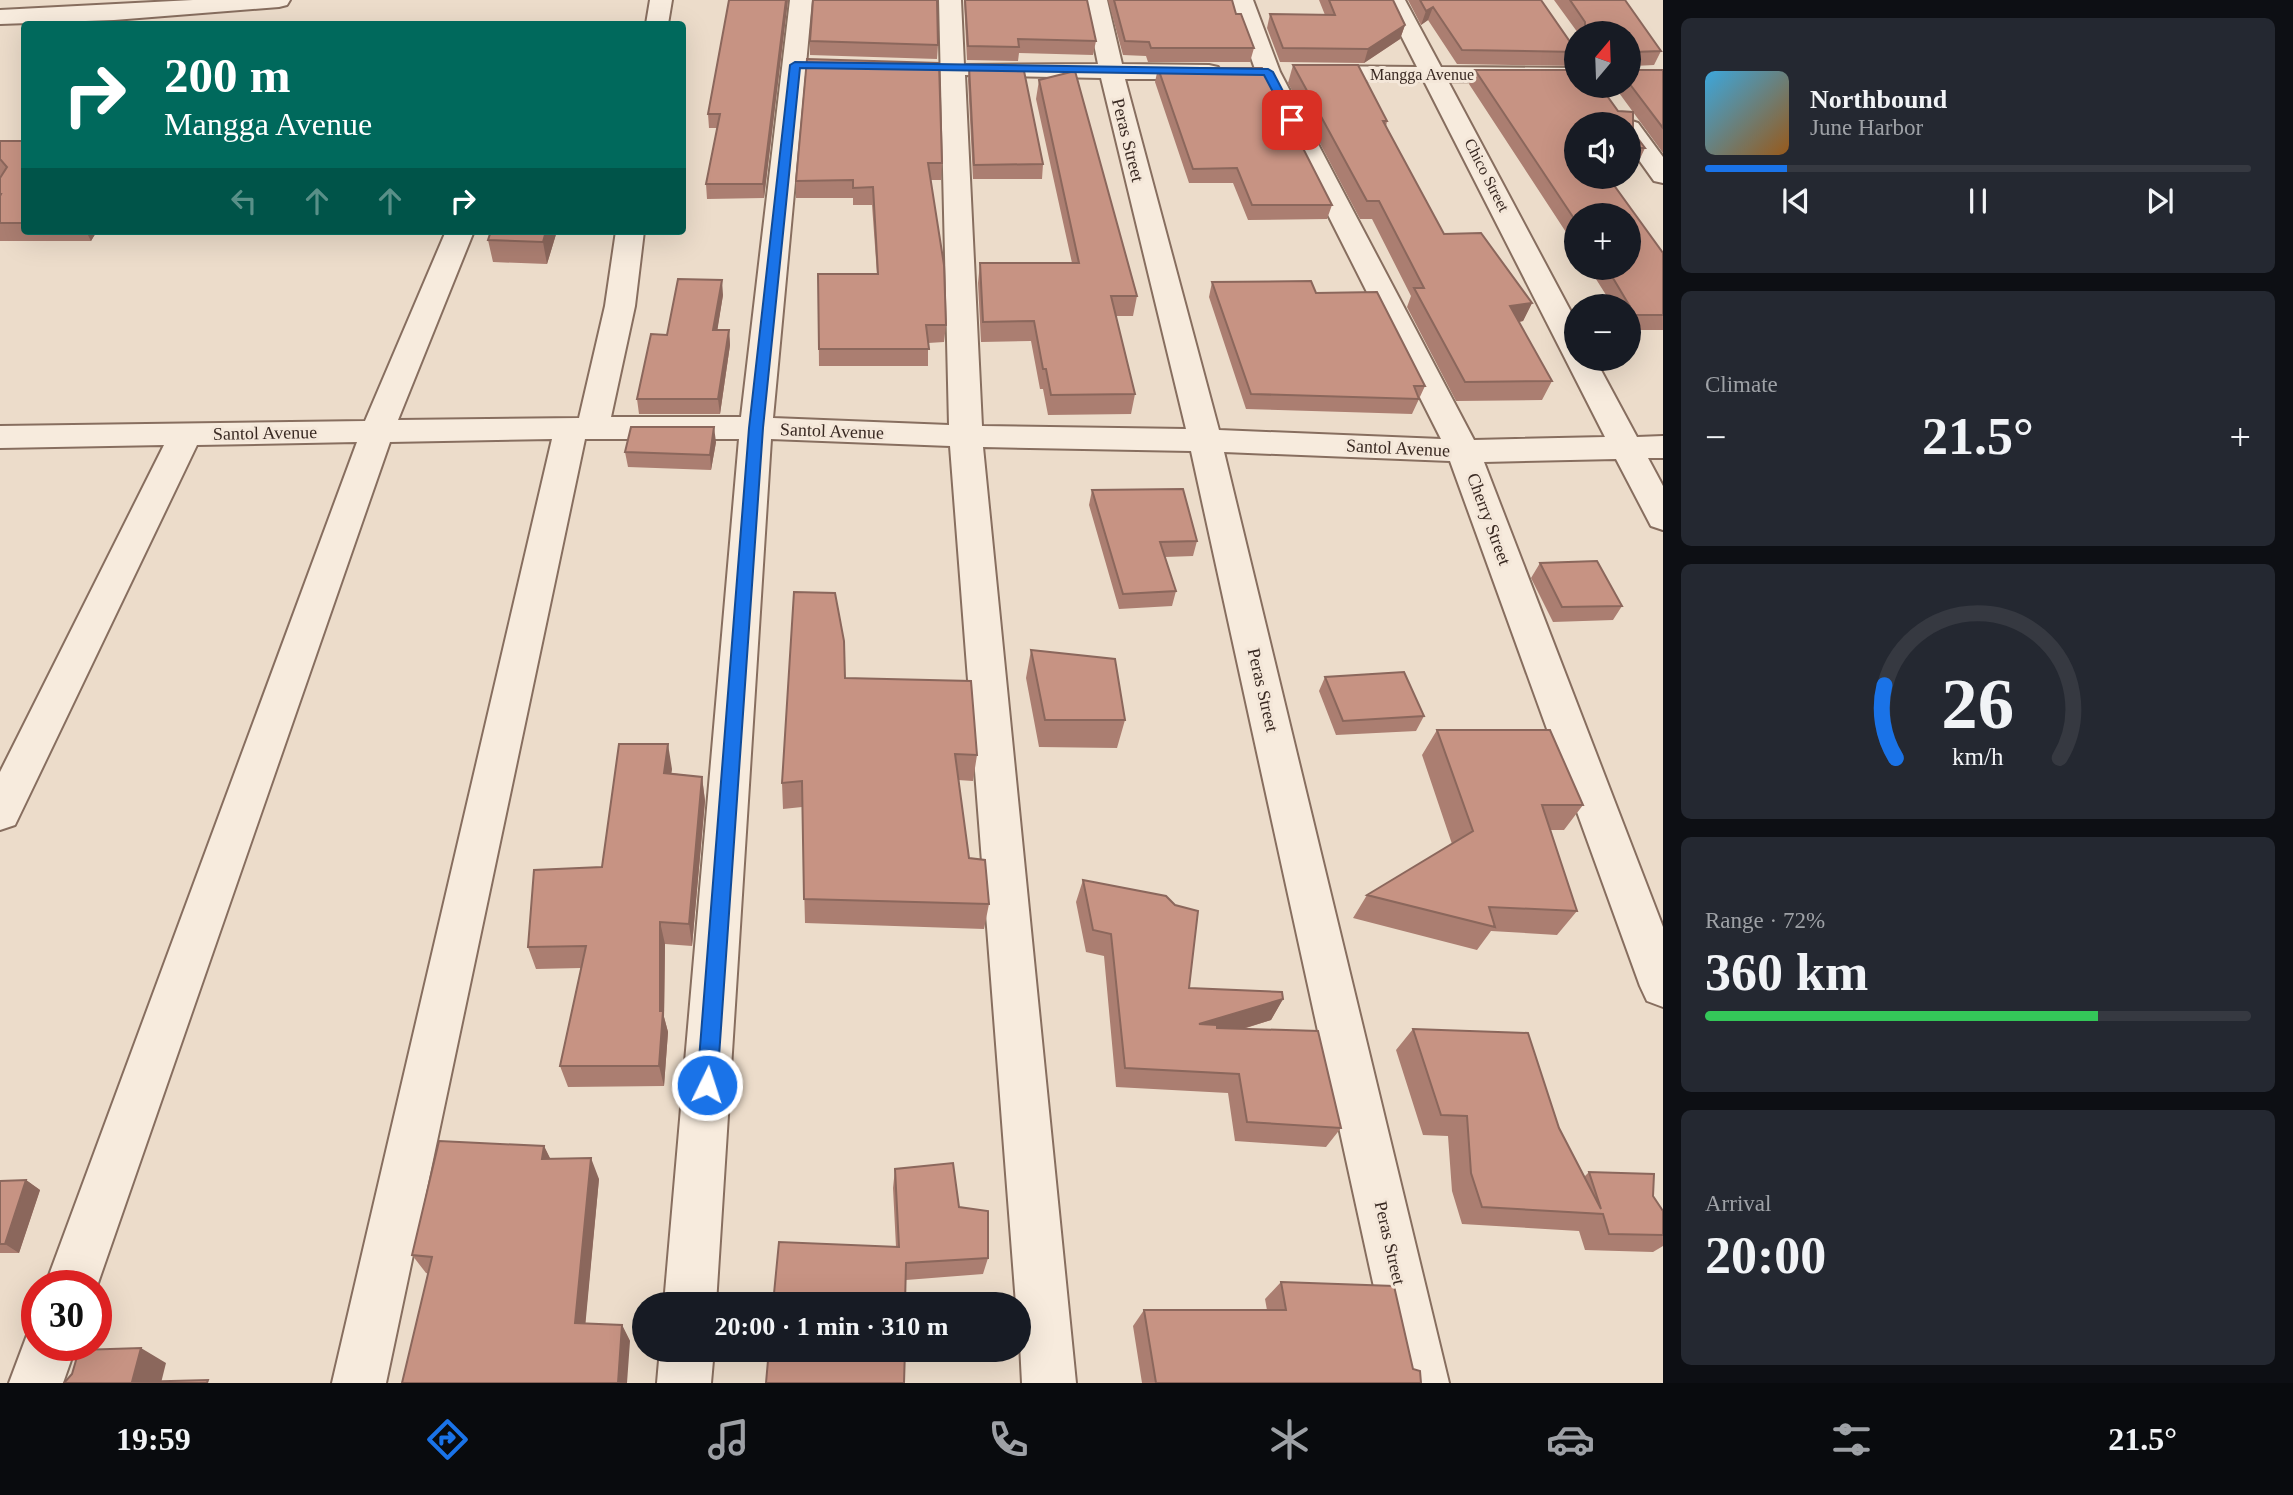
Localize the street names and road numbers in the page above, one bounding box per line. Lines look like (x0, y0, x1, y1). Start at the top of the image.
street label: Mangga Avenue (1370, 66, 1474, 84)
street label: Peras Street (1108, 96, 1148, 184)
street label: Chico Street (1461, 136, 1513, 215)
street label: Santol Avenue (780, 419, 884, 443)
street label: Santol Avenue (213, 422, 317, 444)
street label: Santol Avenue (1345, 435, 1451, 461)
street label: Cherry Street (1463, 470, 1515, 568)
street label: Peras Street (1244, 646, 1282, 734)
street label: Peras Street (1371, 1199, 1409, 1287)

